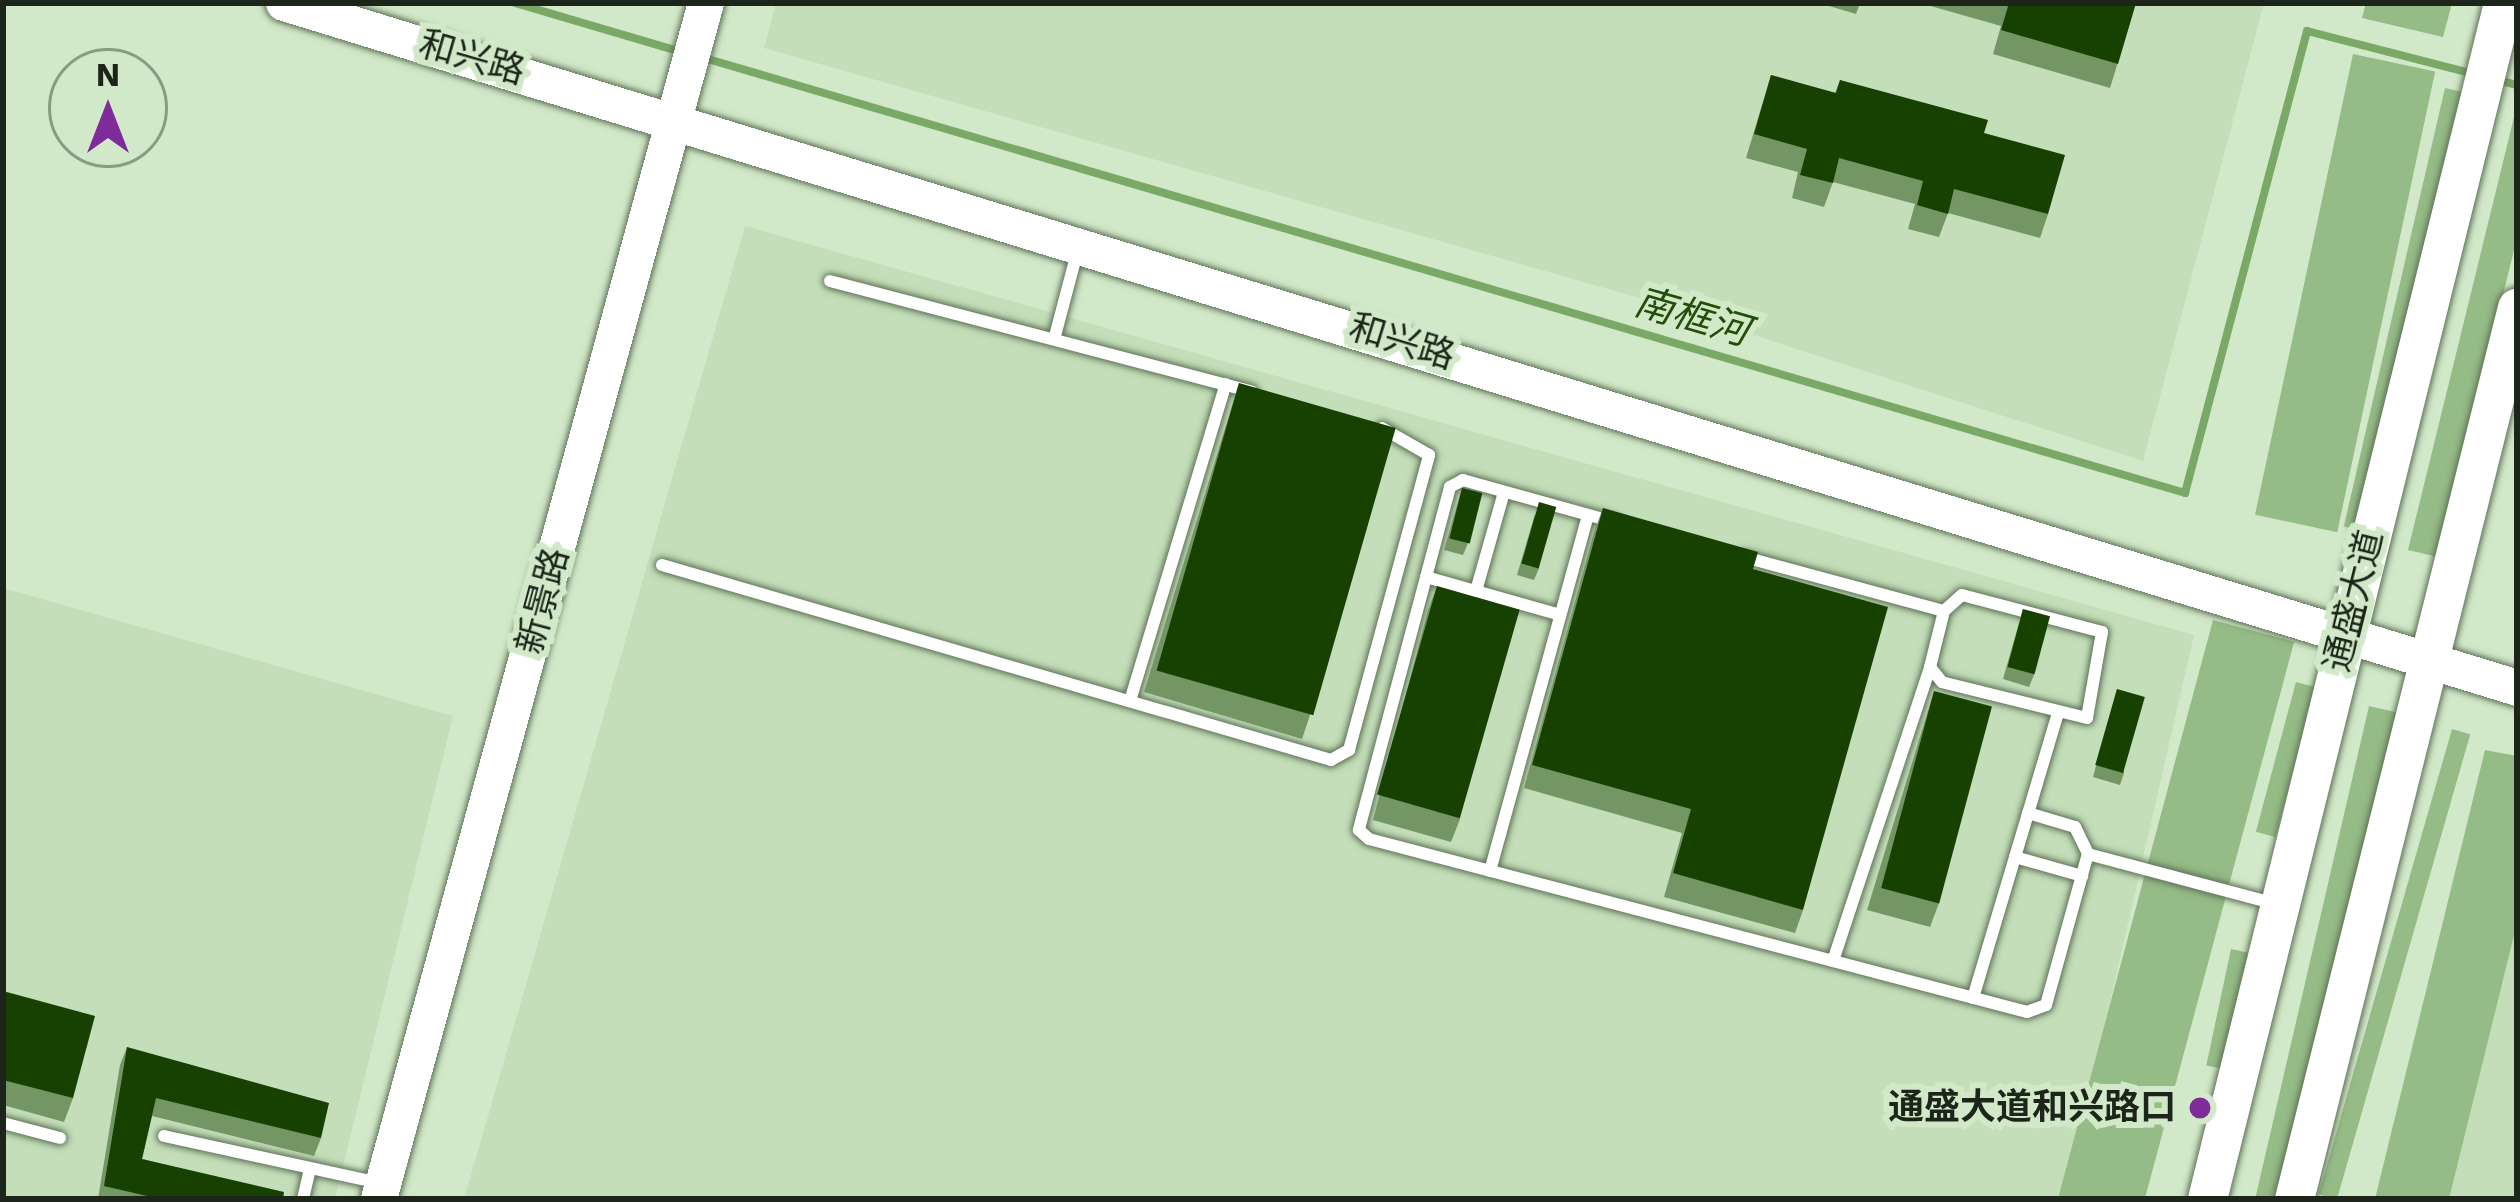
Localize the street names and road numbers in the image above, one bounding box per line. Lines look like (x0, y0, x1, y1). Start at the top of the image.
street label: 和兴路 (414, 22, 530, 94)
street label: 和兴路 (1344, 306, 1460, 378)
street label: 通盛大道 (2316, 526, 2392, 676)
street label: 新景路 (508, 543, 578, 659)

